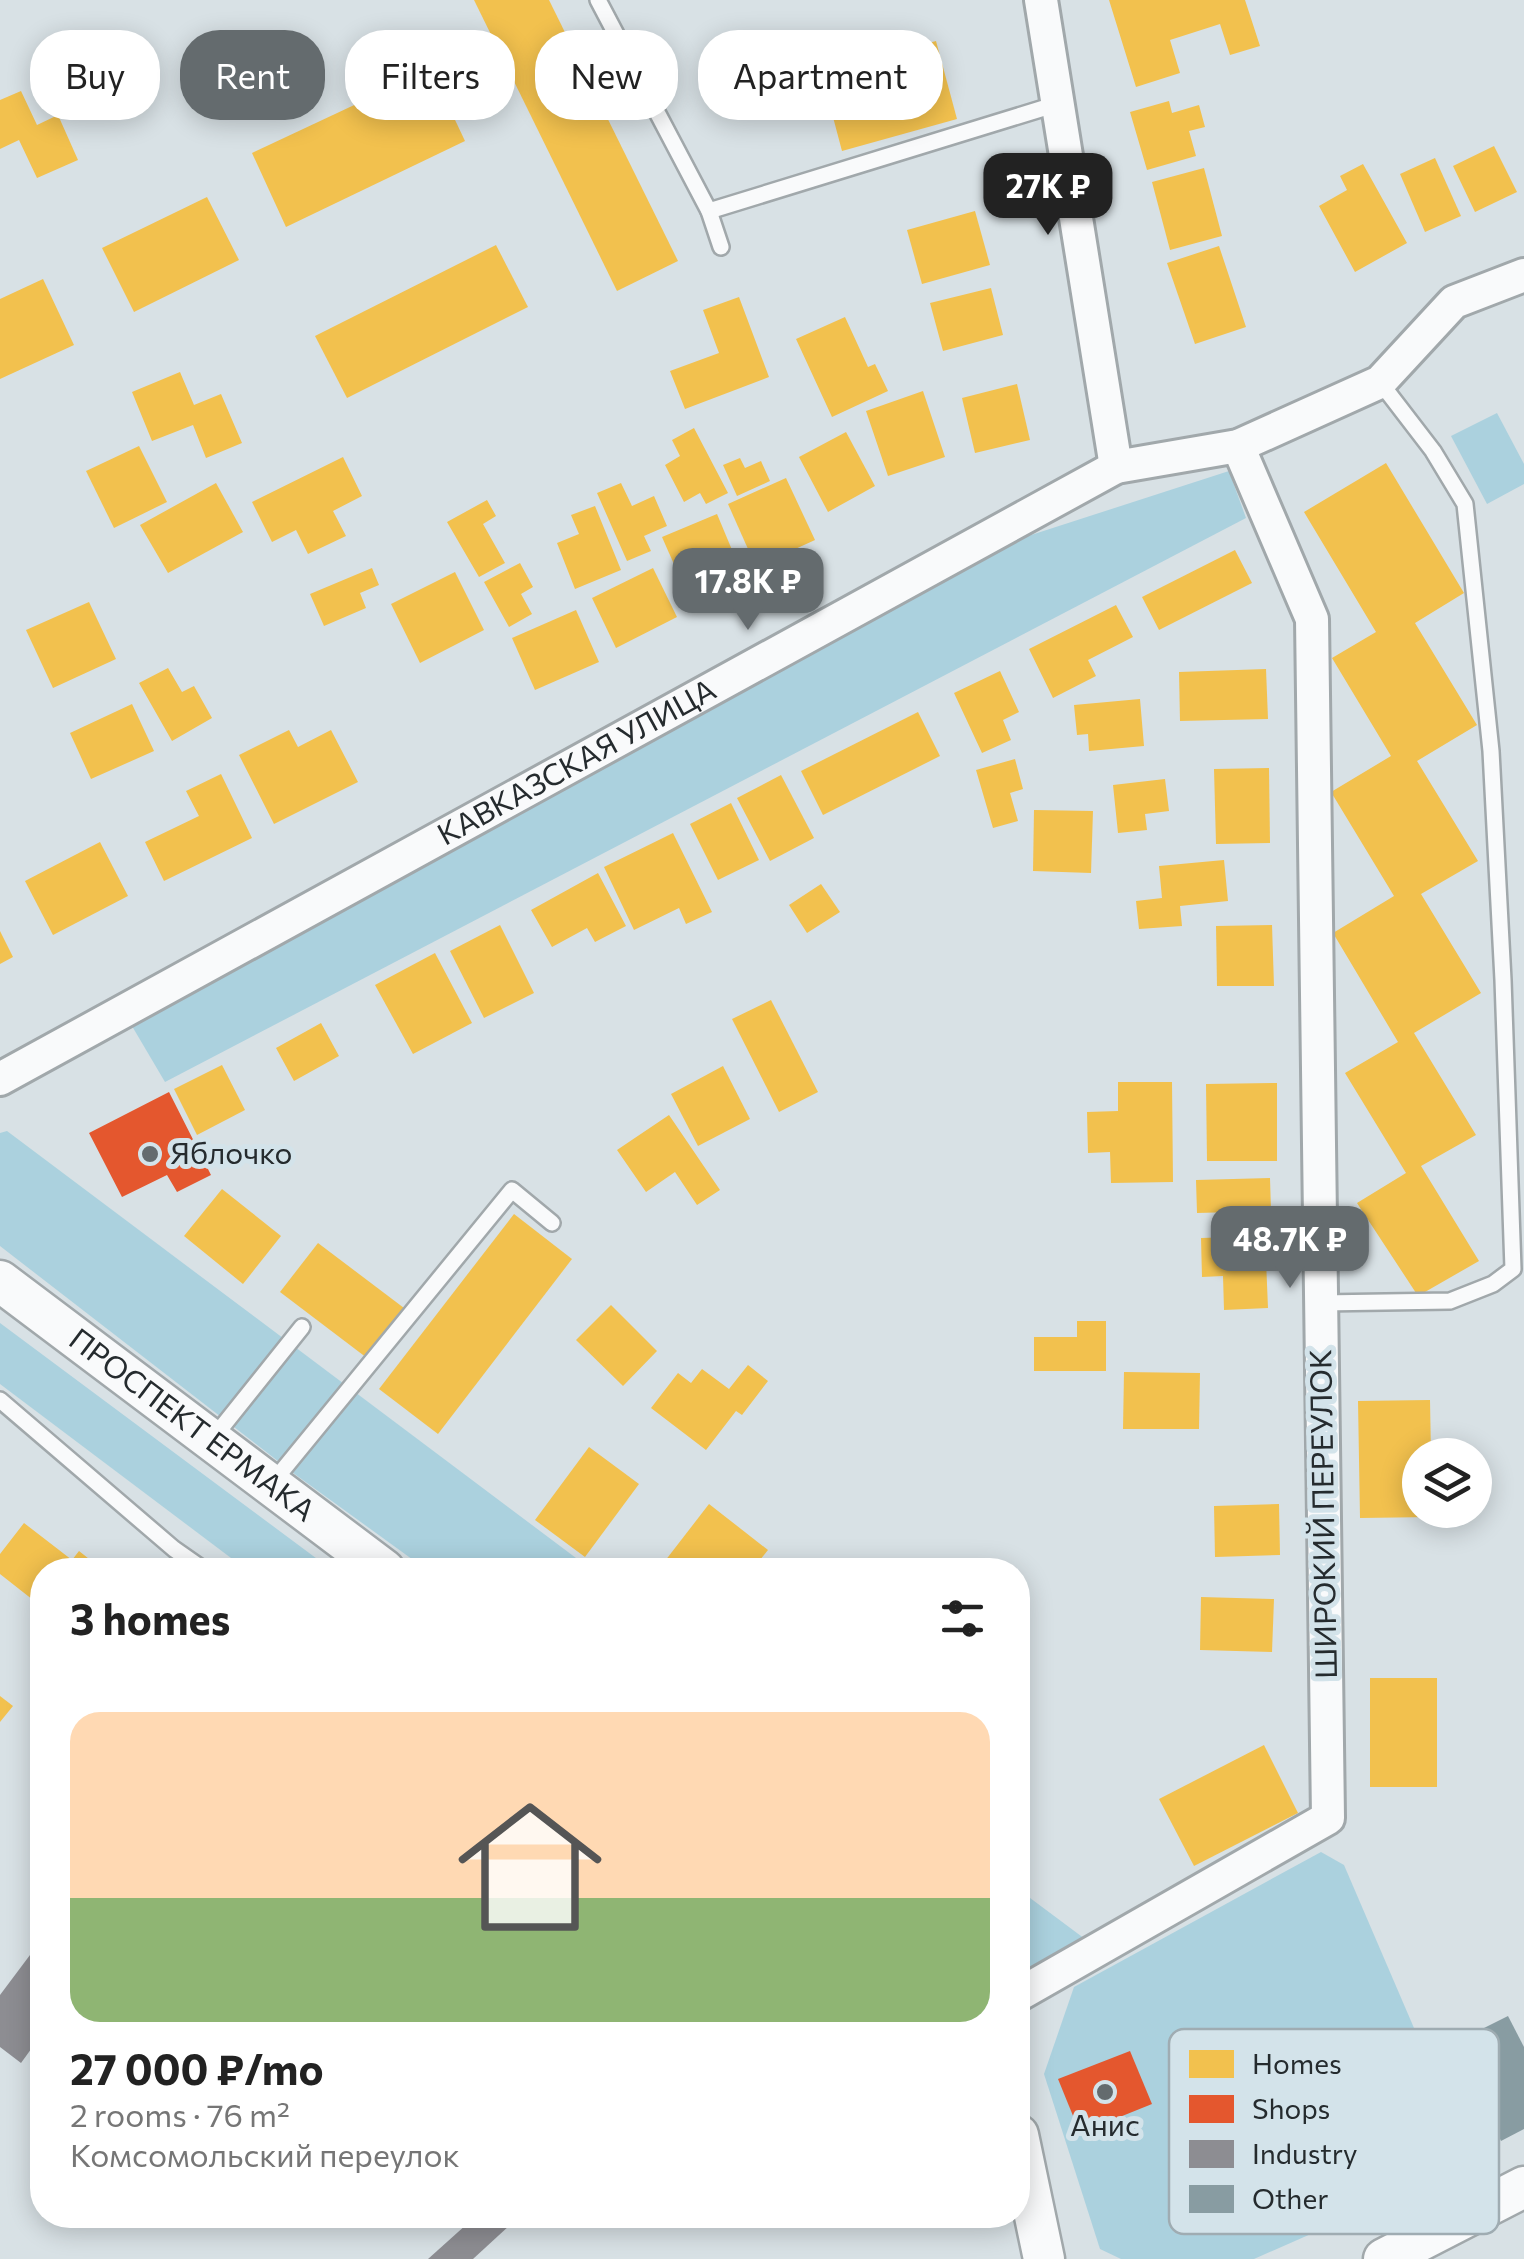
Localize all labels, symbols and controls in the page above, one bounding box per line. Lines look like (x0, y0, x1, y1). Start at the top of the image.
chip: Buy (30, 30, 160, 120)
chip: Rent (180, 30, 325, 120)
chip: Filters (345, 30, 515, 120)
chip: New (535, 30, 678, 120)
chip: Apartment (698, 30, 943, 120)
pin: 27K ₽ (978, 153, 1118, 238)
text: 27K ₽ (1005, 165, 1091, 205)
pin: 17.8K ₽ (656, 548, 840, 633)
text: 17.8K ₽ (695, 560, 801, 600)
street label: КАВКАЗСКАЯ УЛИЦА (430, 669, 721, 852)
place label: Яблочко (170, 1133, 293, 1170)
marker: Яблочко (139, 1143, 161, 1165)
pin: 48.7K ₽ (1198, 1206, 1382, 1291)
text: 48.7K ₽ (1233, 1218, 1347, 1258)
street label: ПРОСПЕКТ ЕРМАКА (63, 1319, 323, 1528)
street label: ШИРОКИЙ ПЕРЕУЛОК (1300, 1349, 1343, 1679)
map controls (1402, 1438, 1492, 1528)
button: layers (1402, 1438, 1492, 1528)
icon: filters (935, 1591, 990, 1646)
text: 3 homes (70, 1592, 230, 1644)
icon: home (440, 1777, 620, 1957)
legend (1169, 2029, 1499, 2234)
text: 27 000 ₽/mo (70, 2042, 324, 2094)
text: Homes (1252, 2046, 1342, 2080)
marker: Анис (1094, 2081, 1116, 2103)
text: Shops (1252, 2091, 1330, 2125)
text: 2 rooms · 76 m² (70, 2094, 290, 2134)
place label: Анис (1070, 2105, 1140, 2142)
text: Комсомольский переулок (70, 2134, 460, 2174)
text: Industry (1252, 2136, 1358, 2170)
text: Other (1252, 2181, 1328, 2215)

